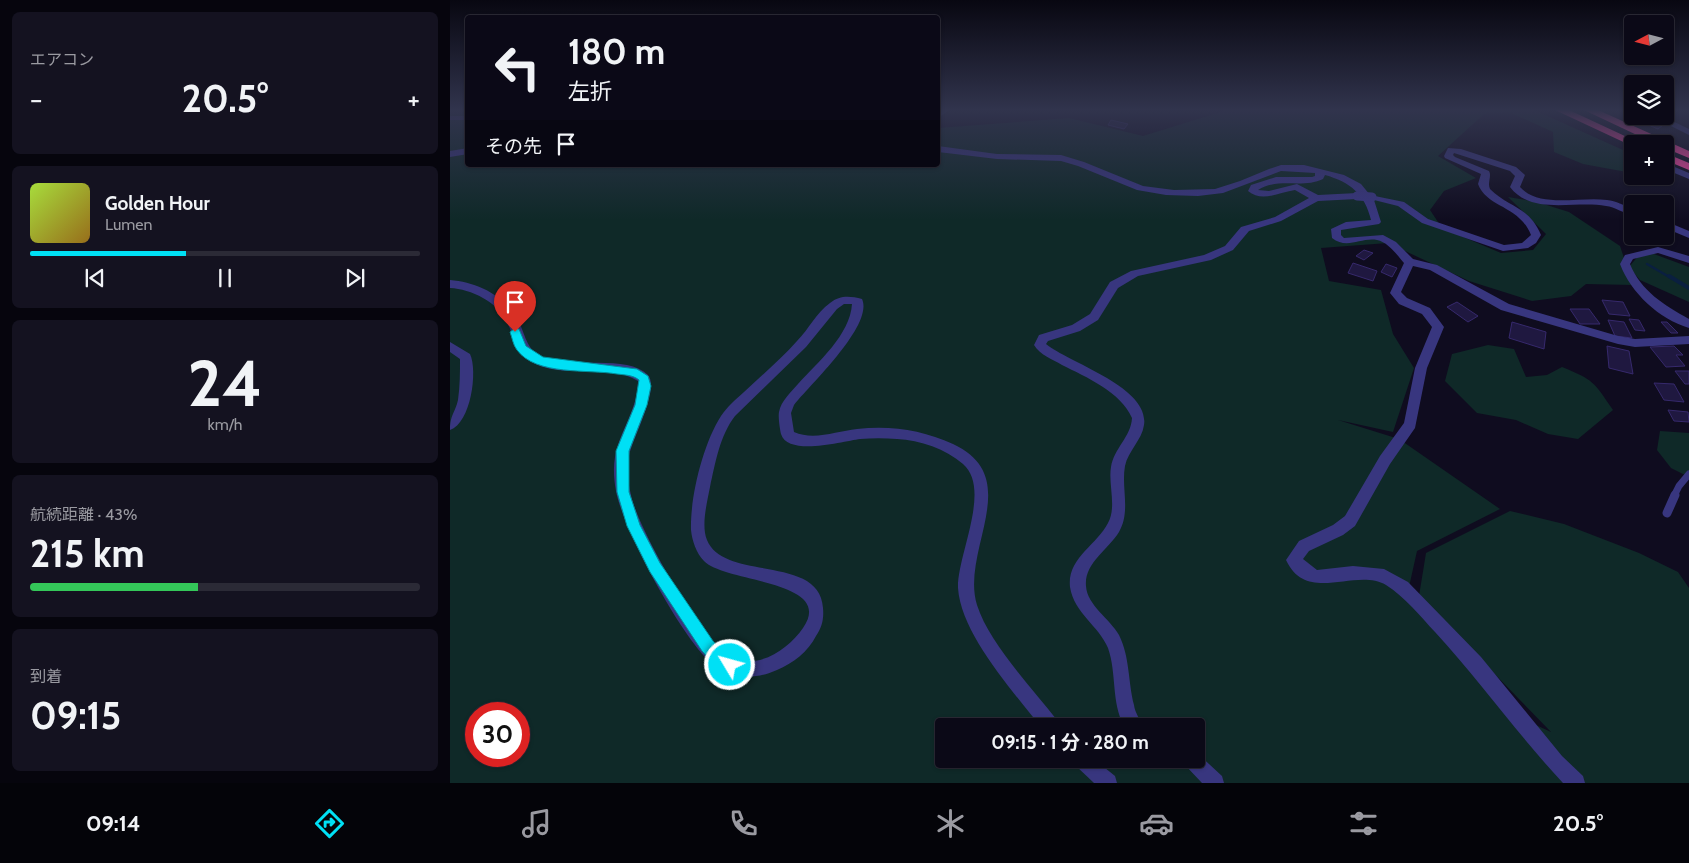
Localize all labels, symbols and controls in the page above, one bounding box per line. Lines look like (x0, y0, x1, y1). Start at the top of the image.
north arrow (1624, 15, 1674, 65)
map controls (1624, 15, 1674, 245)
text: 180 m (568, 30, 665, 73)
icon: left (485, 35, 550, 100)
text: エアコン (30, 50, 94, 69)
text: 20.5° (182, 75, 268, 122)
button: layers (1624, 75, 1674, 125)
text: 左折 (568, 78, 612, 105)
text: − (30, 82, 42, 116)
text: + (408, 82, 420, 116)
icon: arrive (552, 130, 580, 158)
text: その先 (485, 135, 542, 158)
button: + (1624, 135, 1674, 185)
text: Golden Hour (105, 192, 210, 215)
button: − (1624, 195, 1674, 245)
text: Lumen (105, 215, 152, 234)
icon: previous (81, 264, 109, 292)
icon: pause (211, 264, 239, 292)
icon: next (341, 264, 369, 292)
pin (494, 281, 536, 332)
icon: arrive (501, 288, 529, 316)
text: 24 (188, 343, 262, 422)
text: km/h (207, 415, 243, 434)
text: 航続距離 · 43% (30, 505, 137, 524)
text: 215 km (30, 530, 145, 577)
position arrow (703, 638, 755, 690)
text: 到着 (30, 667, 62, 686)
text: 09:15 (30, 692, 121, 739)
speed limit sign: 30 (465, 702, 530, 767)
text: 09:15 · 1 分 · 280 m (991, 731, 1149, 754)
icon: directions (312, 806, 347, 841)
icon: music (519, 806, 554, 841)
icon: phone (726, 806, 761, 841)
icon: climate (933, 806, 968, 841)
icon: car (1139, 806, 1174, 841)
icon: filters (1346, 806, 1381, 841)
text: 09:14 (86, 810, 140, 837)
text: 20.5° (1553, 810, 1603, 837)

